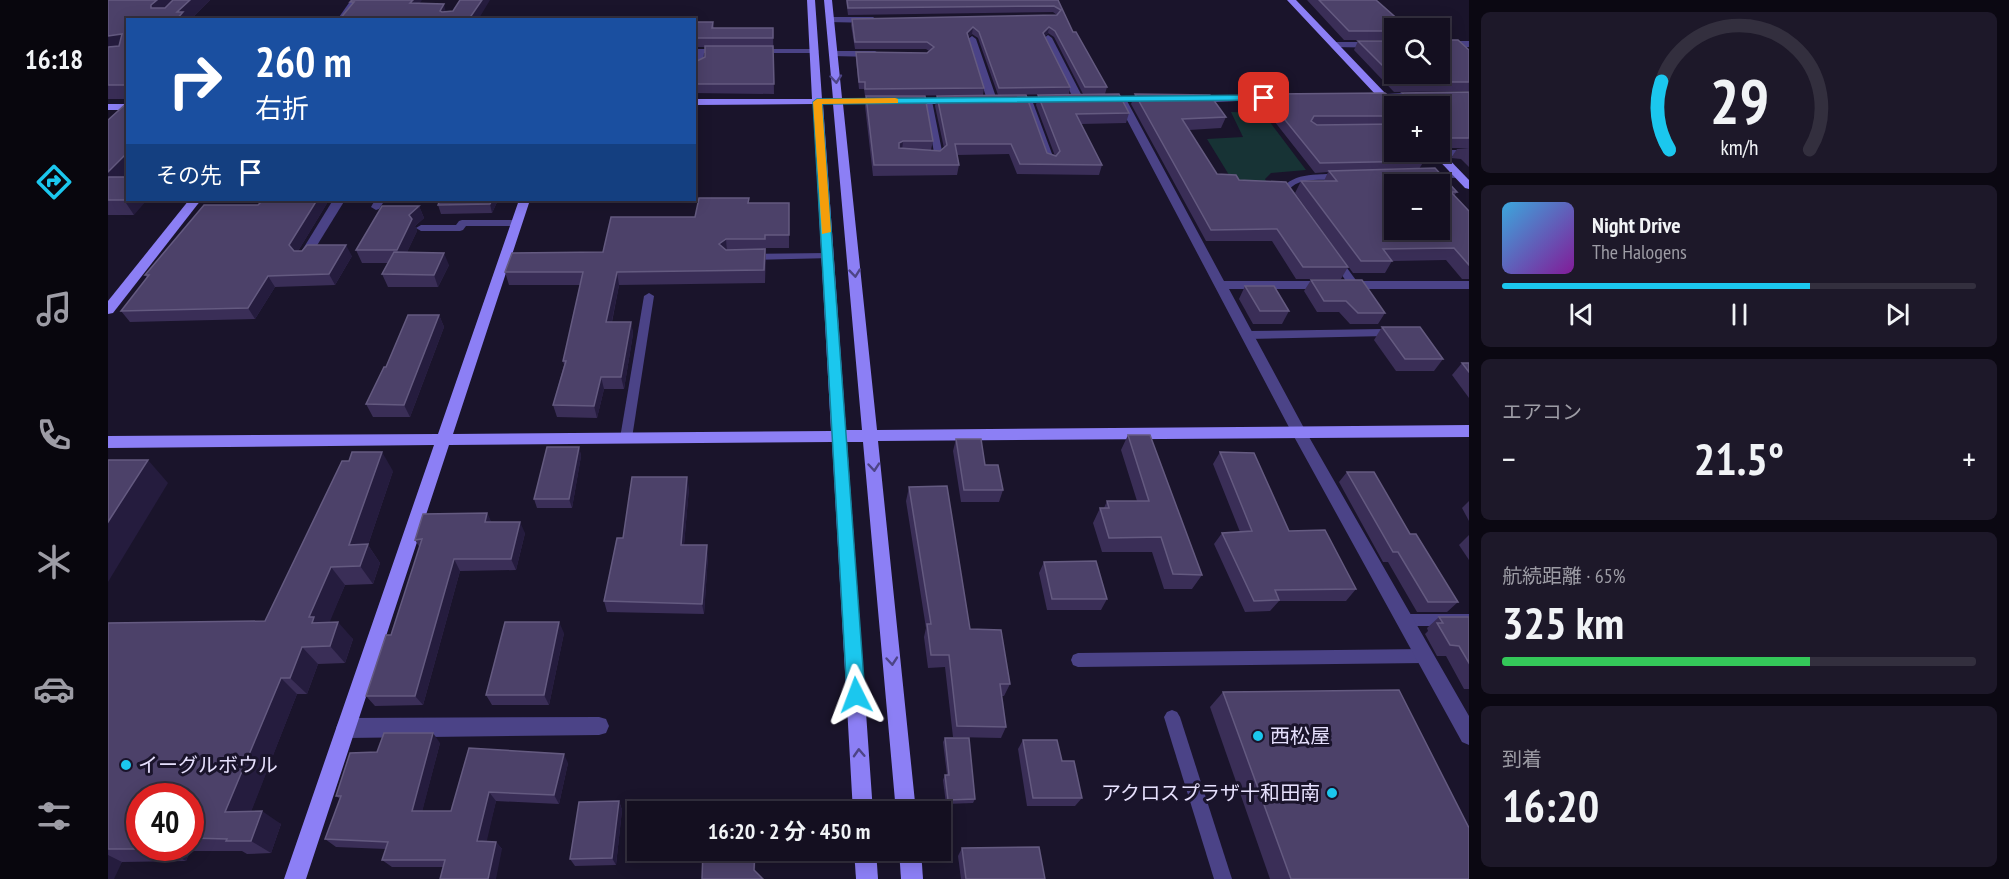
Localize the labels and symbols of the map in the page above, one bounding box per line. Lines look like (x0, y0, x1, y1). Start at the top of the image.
pin (1238, 72, 1289, 123)
one-way arrow (829, 75, 842, 84)
one-way arrow (848, 269, 861, 278)
one-way arrow (867, 463, 880, 472)
one-way arrow (885, 657, 898, 666)
position arrow (824, 663, 888, 727)
place label: 西松屋 (1270, 723, 1330, 749)
marker: 西松屋 (1251, 729, 1265, 743)
one-way arrow (853, 749, 866, 758)
place label: イーグルボウル (138, 752, 278, 778)
marker: イーグルボウル (119, 758, 133, 772)
place label: アクロスプラザ十和田南 (1101, 780, 1320, 806)
speed limit sign: 40 (126, 783, 204, 861)
marker: アクロスプラザ十和田南 (1325, 786, 1339, 800)

